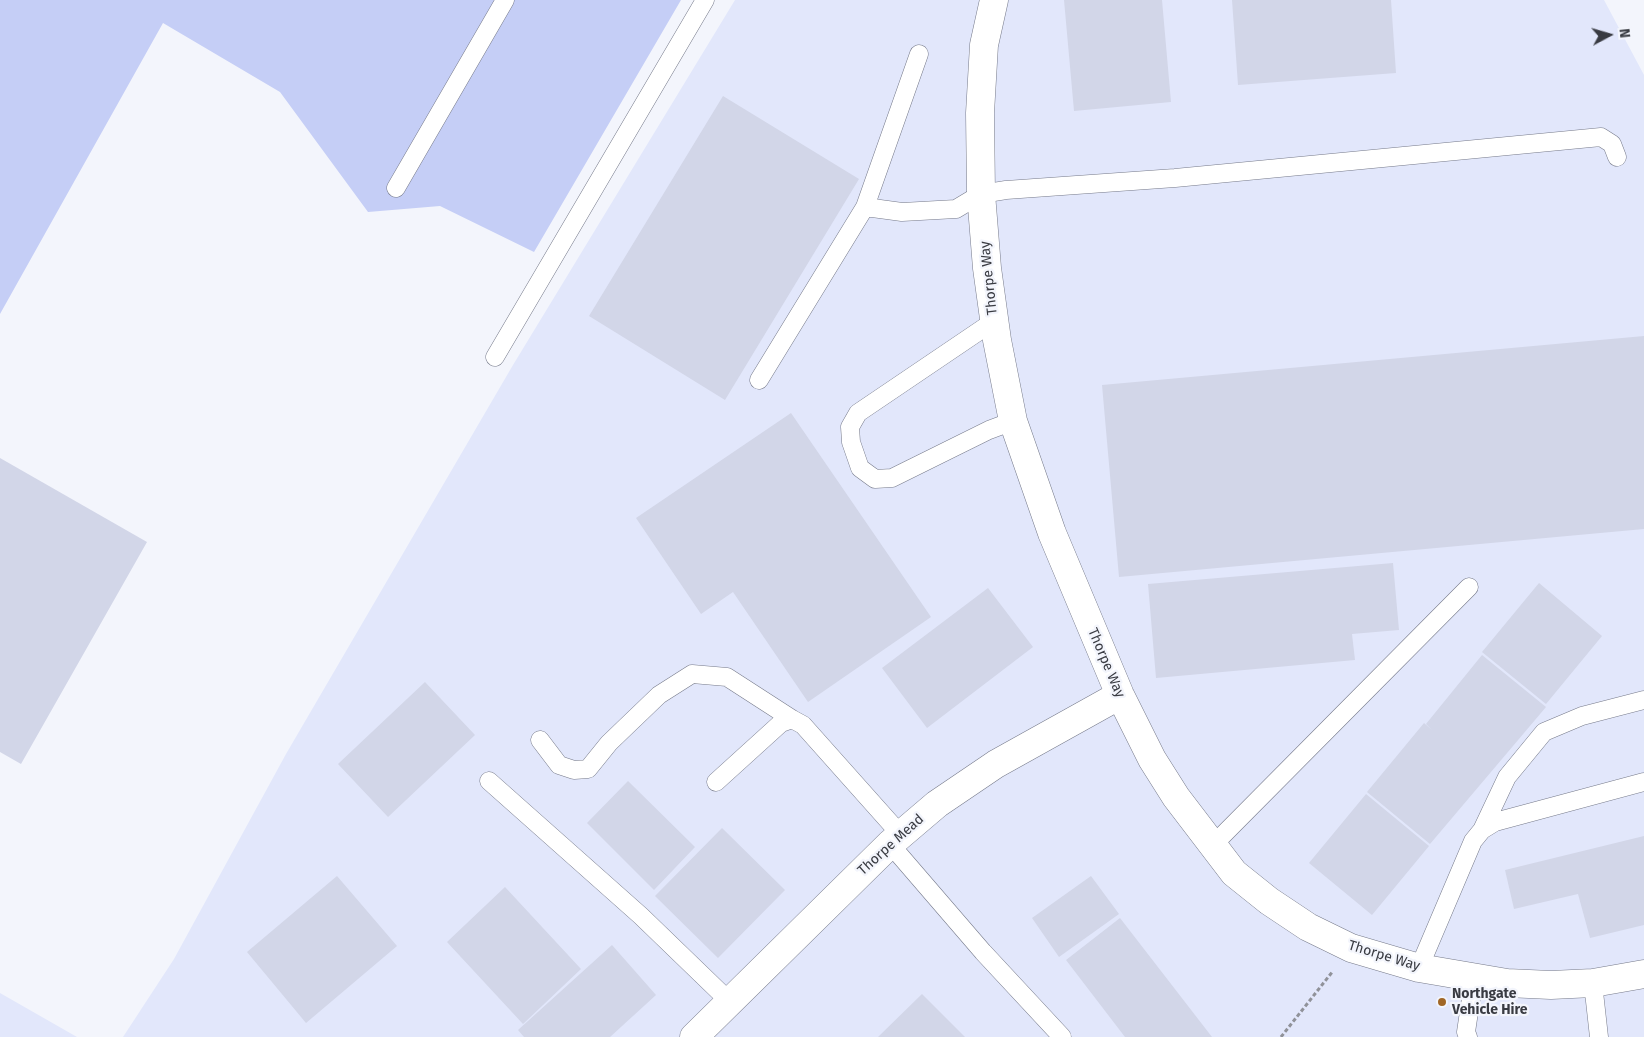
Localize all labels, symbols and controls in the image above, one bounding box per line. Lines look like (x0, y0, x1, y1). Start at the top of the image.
north arrow (1584, 10, 1634, 60)
text: N (1615, 28, 1633, 39)
street label: Thorpe Way (977, 240, 1001, 316)
street label: Thorpe Way (1084, 626, 1128, 700)
street label: Thorpe Mead (855, 811, 927, 879)
street label: Thorpe Way (1346, 937, 1422, 975)
place label: Northgate Vehicle Hire (1452, 986, 1527, 1019)
marker: Northgate Vehicle Hire (1436, 996, 1448, 1008)

